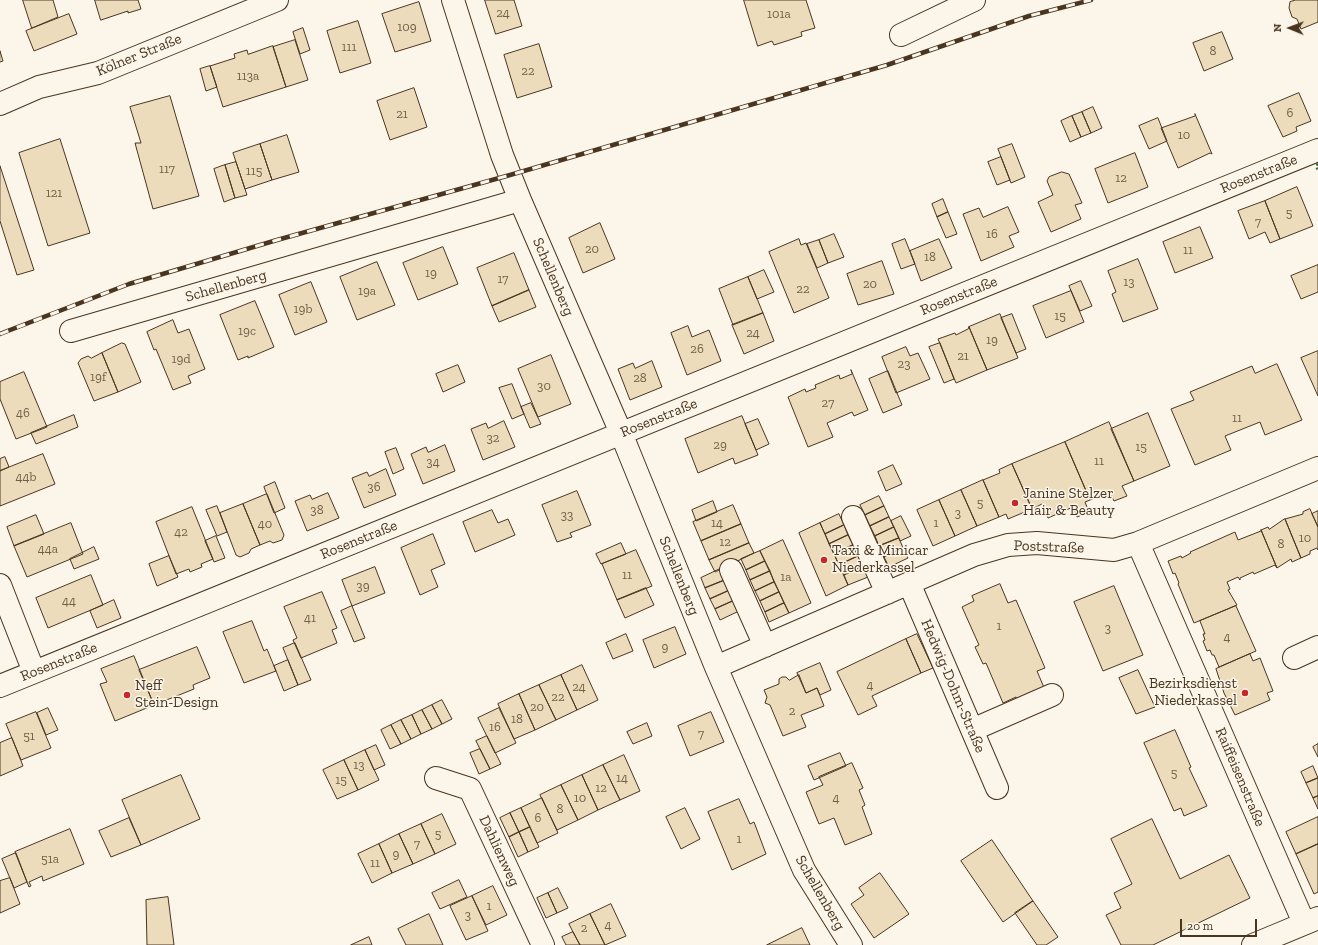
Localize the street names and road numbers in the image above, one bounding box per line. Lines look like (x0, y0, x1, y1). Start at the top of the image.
street label: Kölner Straße (94, 30, 184, 80)
street label: Rosenstraße (1218, 150, 1300, 198)
street label: Schellenberg (528, 235, 578, 319)
street label: Schellenberg (183, 266, 269, 306)
street label: Rosenstraße (918, 272, 1000, 320)
street label: Rosenstraße (618, 394, 700, 442)
street label: Rosenstraße (318, 516, 400, 564)
street label: Schellenberg (655, 534, 703, 618)
street label: Poststraße (1013, 537, 1085, 557)
street label: Hedwig-Dohm-Straße (917, 617, 989, 755)
street label: Rosenstraße (18, 638, 100, 686)
street label: Raiffeisenstraße (1211, 725, 1269, 829)
street label: Dahlienweg (475, 813, 523, 889)
street label: Schellenberg (791, 852, 849, 934)

